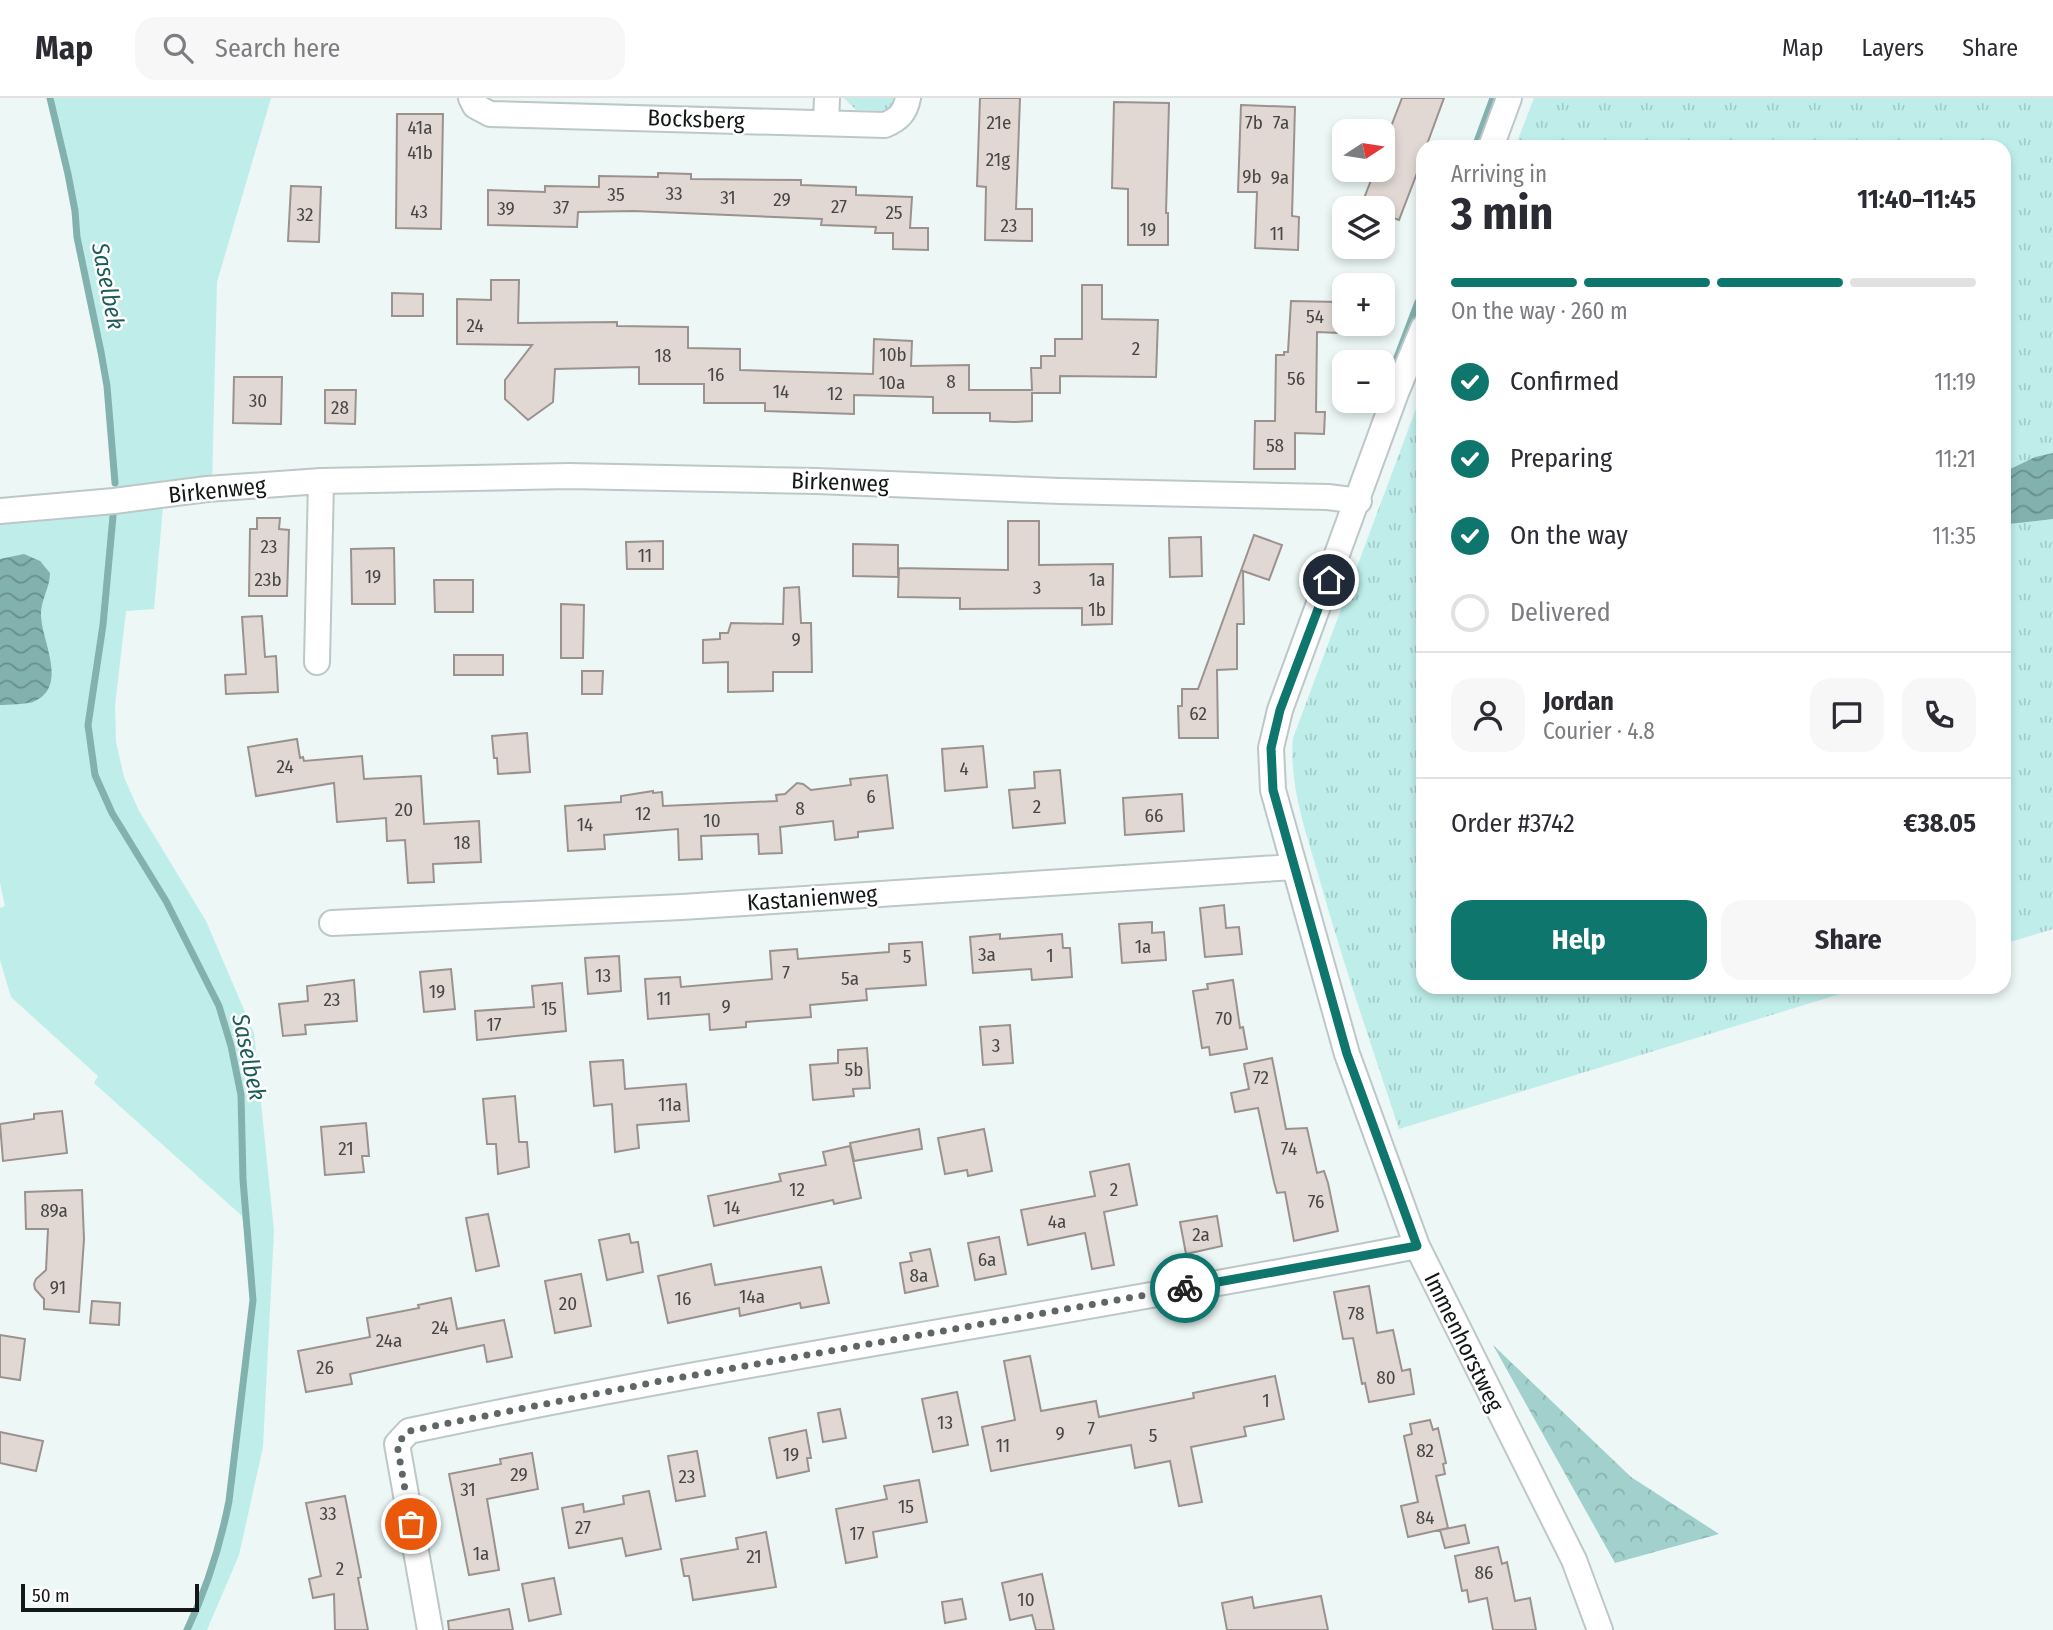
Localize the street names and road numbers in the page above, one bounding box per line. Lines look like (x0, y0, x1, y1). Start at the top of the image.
street label: Bocksberg (647, 103, 745, 135)
street label: Birkenweg (791, 466, 889, 498)
street label: Birkenweg (167, 471, 267, 509)
street label: Kastanienweg (746, 879, 878, 917)
street label: Immenhorstweg (1418, 1268, 1510, 1416)

